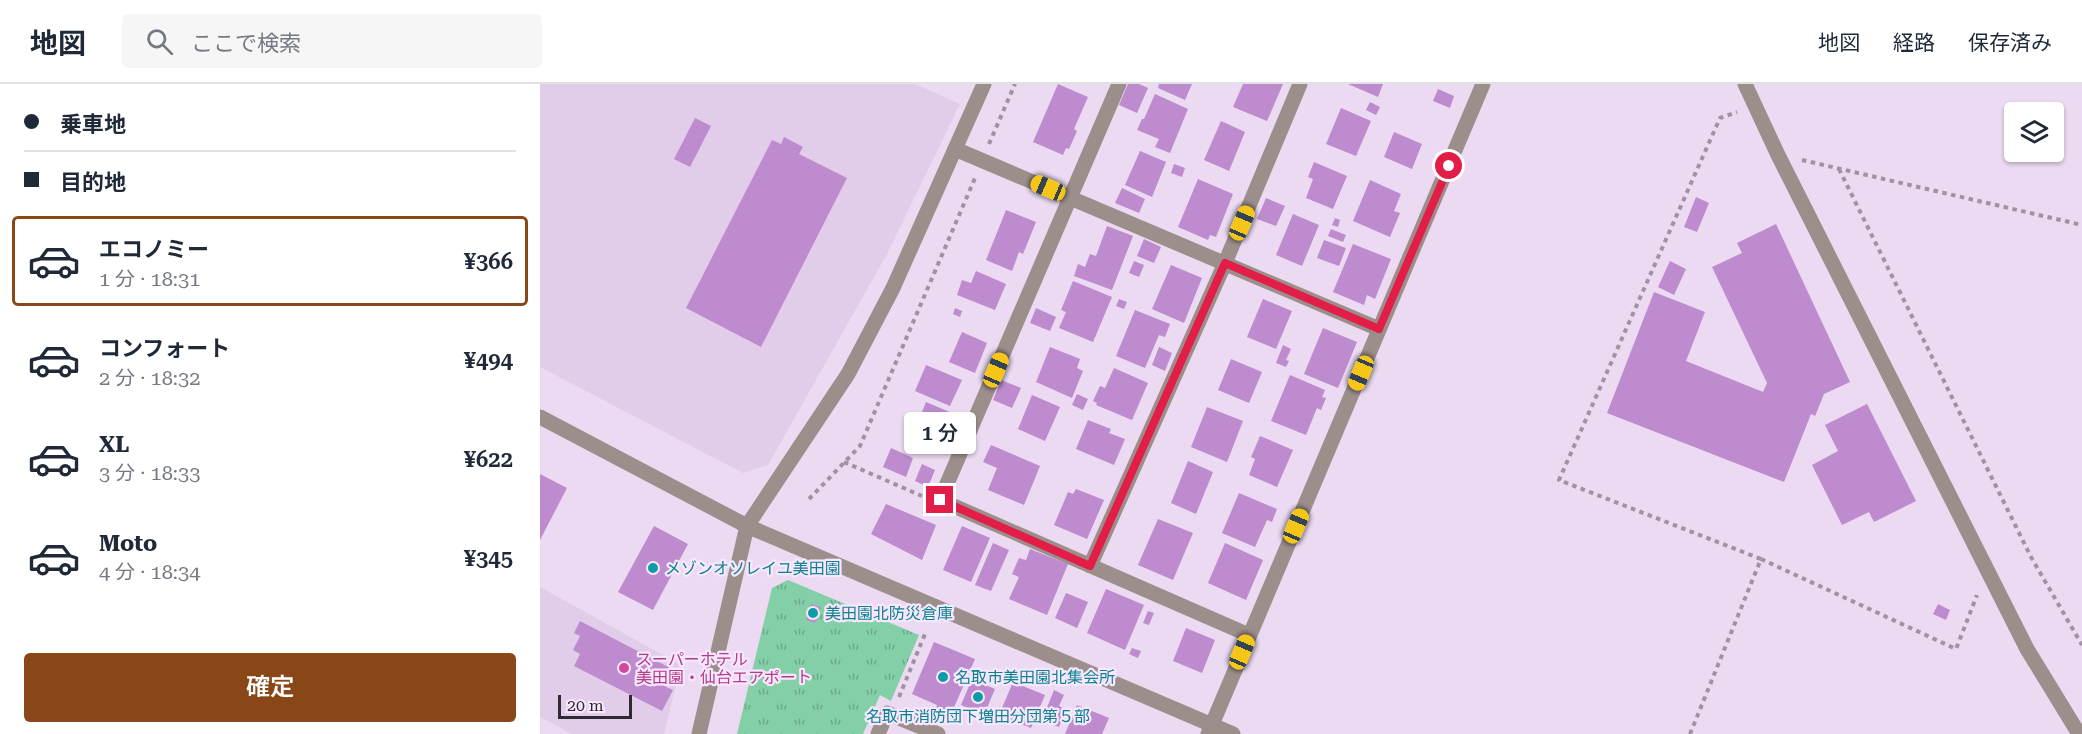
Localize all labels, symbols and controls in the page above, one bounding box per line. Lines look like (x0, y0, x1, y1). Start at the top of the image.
search box (122, 14, 542, 68)
icon: search (143, 25, 176, 58)
text: 地図 (30, 27, 86, 60)
text: ここで検索 (191, 31, 301, 56)
text: 地図 (1818, 31, 1860, 55)
text: 経路 (1893, 31, 1935, 55)
text: 保存済み (1968, 31, 2052, 55)
map controls (2004, 102, 2064, 162)
button: layers (2004, 102, 2064, 162)
text: 乗車地 (60, 112, 126, 137)
route start (1435, 152, 1462, 179)
text: 目的地 (60, 170, 126, 195)
car (1028, 173, 1068, 203)
car (1227, 203, 1257, 243)
icon: car (27, 234, 81, 288)
text: エコノミー (99, 237, 209, 262)
text: ¥366 (464, 249, 513, 274)
text: 1 分 · 18:31 (99, 267, 200, 291)
icon: car (27, 333, 81, 387)
text: コンフォート (99, 336, 230, 361)
text: ¥494 (464, 348, 513, 373)
car (981, 350, 1011, 390)
car (1346, 353, 1376, 393)
text: 2 分 · 18:32 (99, 366, 200, 390)
callout: 1 分 (904, 413, 976, 455)
text: 1 分 (922, 421, 958, 445)
icon: car (27, 432, 81, 486)
text: XL (99, 432, 129, 457)
text: ¥622 (464, 447, 513, 472)
text: 3 分 · 18:33 (99, 461, 200, 485)
route end (926, 486, 953, 513)
car (1281, 506, 1311, 546)
icon: car (27, 531, 81, 585)
text: Moto (99, 531, 157, 556)
text: ¥345 (464, 546, 513, 571)
place label: メゾンオソレイユ美田園 (665, 559, 841, 578)
text: 4 分 · 18:34 (99, 560, 200, 584)
marker: メゾンオソレイユ美田園 (646, 561, 660, 575)
place label: 美田園北防災倉庫 (825, 604, 953, 623)
marker: 美田園北防災倉庫 (806, 606, 820, 620)
car (1227, 632, 1257, 672)
place label: スーパーホテル 美田園・仙台エアポート (636, 650, 812, 687)
button: 確定 (24, 653, 516, 722)
marker: スーパーホテル 美田園・仙台エアポート (617, 661, 631, 675)
place label: 名取市美田園北集会所 (955, 668, 1115, 687)
marker: 名取市美田園北集会所 (936, 670, 950, 684)
marker: 名取市消防団下増田分団第５部 (971, 690, 985, 704)
scale bar (558, 692, 632, 720)
text: 20 m (567, 696, 604, 715)
place label: 名取市消防団下増田分団第５部 (866, 707, 1090, 726)

